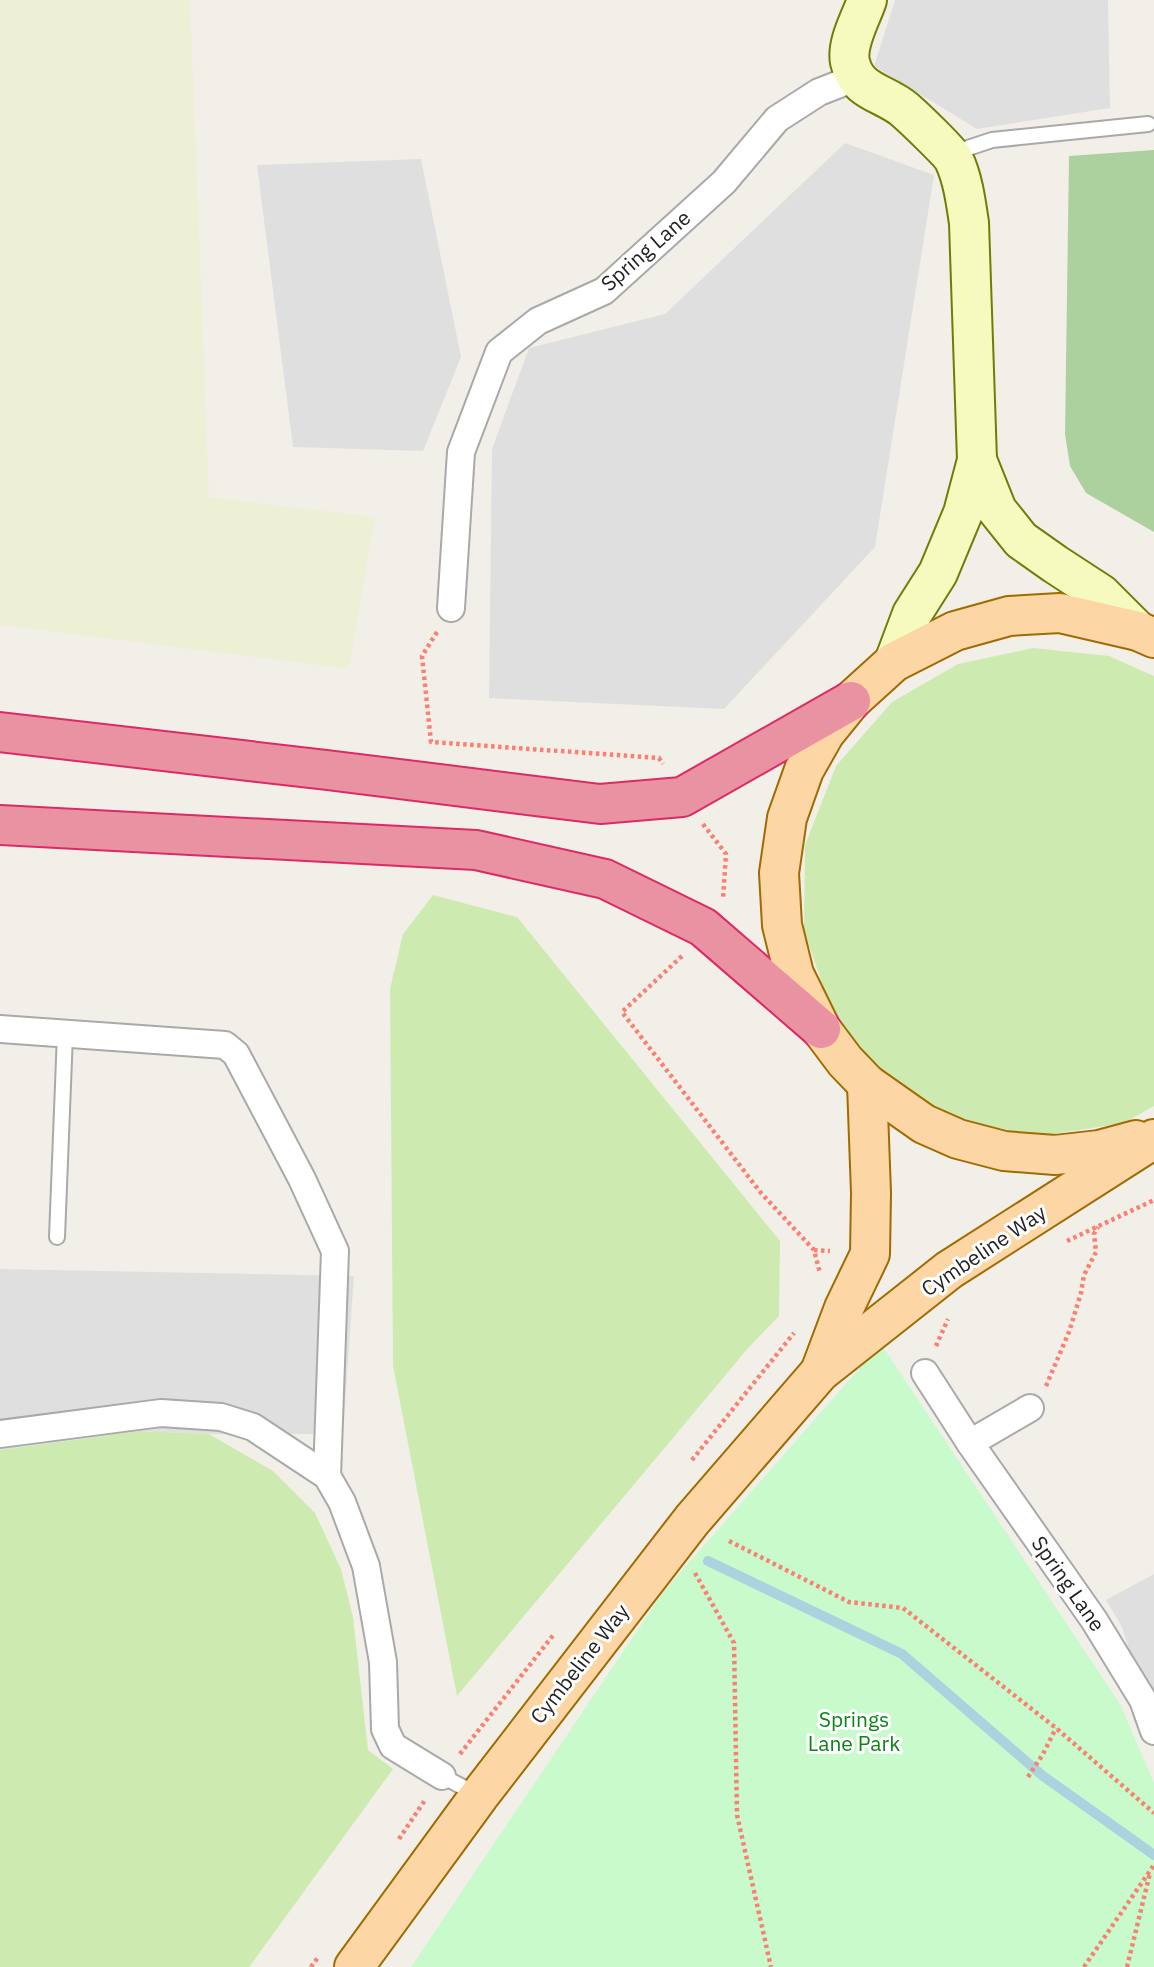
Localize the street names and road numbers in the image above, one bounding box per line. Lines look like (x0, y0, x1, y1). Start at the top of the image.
street label: Spring Lane (594, 203, 696, 297)
street label: Cymbeline Way (915, 1198, 1052, 1302)
street label: Spring Lane (1026, 1530, 1112, 1637)
street label: Cymbeline Way (524, 1597, 635, 1729)

